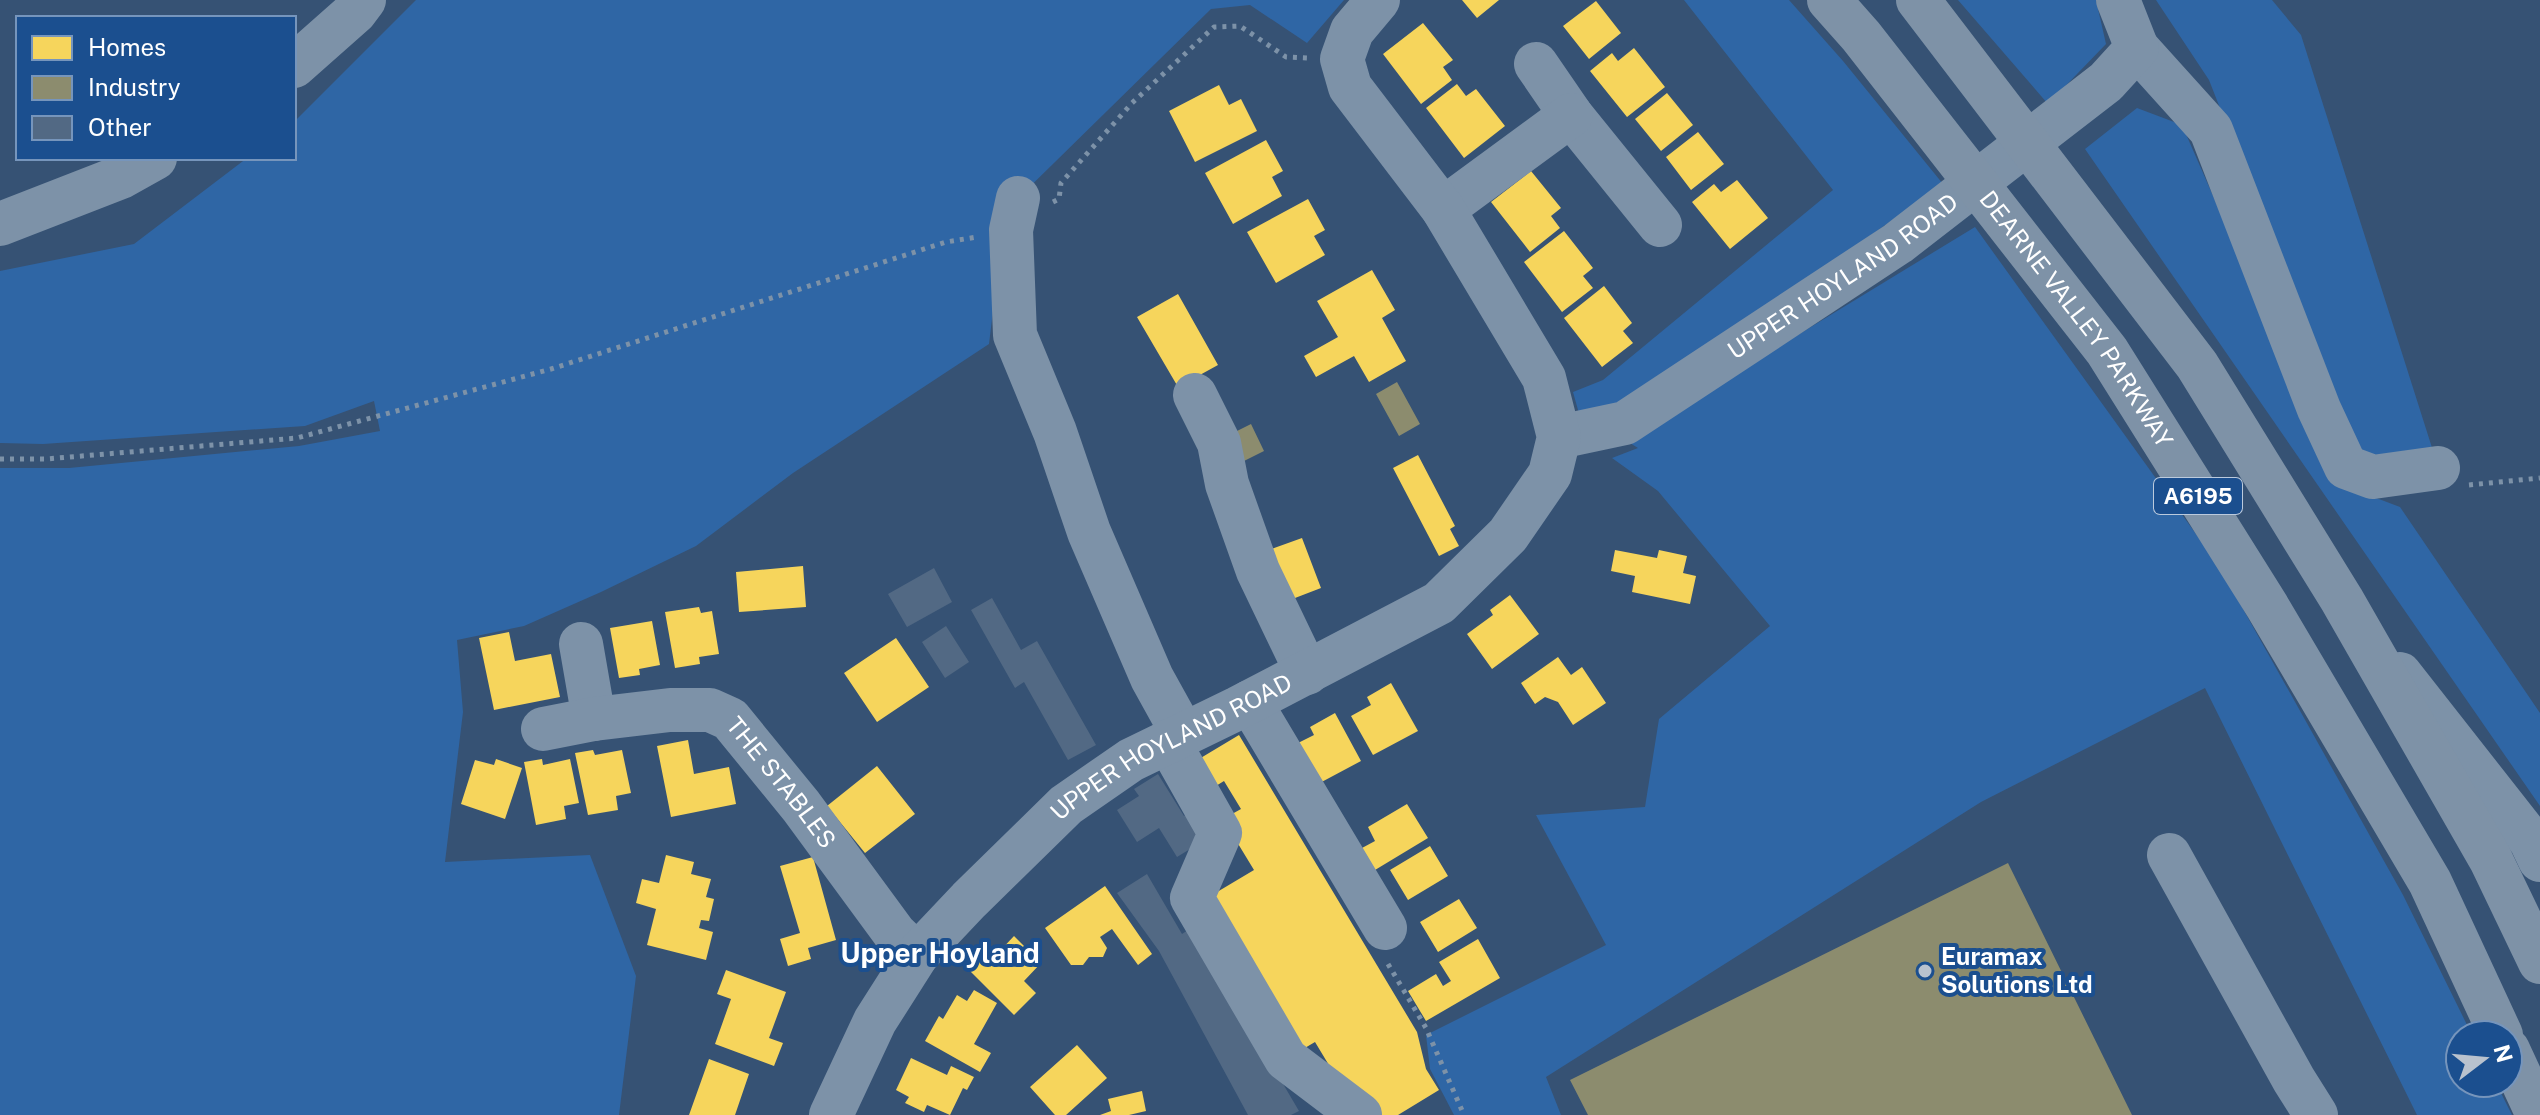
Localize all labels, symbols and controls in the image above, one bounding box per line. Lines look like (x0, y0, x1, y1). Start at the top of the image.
legend (16, 16, 296, 160)
text: Homes (88, 33, 166, 61)
text: Industry (88, 73, 181, 101)
text: Other (88, 113, 152, 141)
street label: DEARNE VALLEY PARKWAY (1974, 185, 2179, 453)
street label: UPPER HOYLAND ROAD (1722, 187, 1963, 364)
road number: A6195 (2154, 478, 2242, 514)
street label: UPPER HOYLAND ROAD (1044, 667, 1296, 825)
street label: THE STABLES (721, 711, 842, 853)
district label: Upper Hoyland (840, 936, 1040, 969)
place label: Euramax Solutions Ltd (1941, 942, 2093, 998)
marker: Euramax Solutions Ltd (1916, 962, 1934, 980)
north arrow (2444, 1019, 2524, 1099)
text: N (2488, 1042, 2518, 1065)

